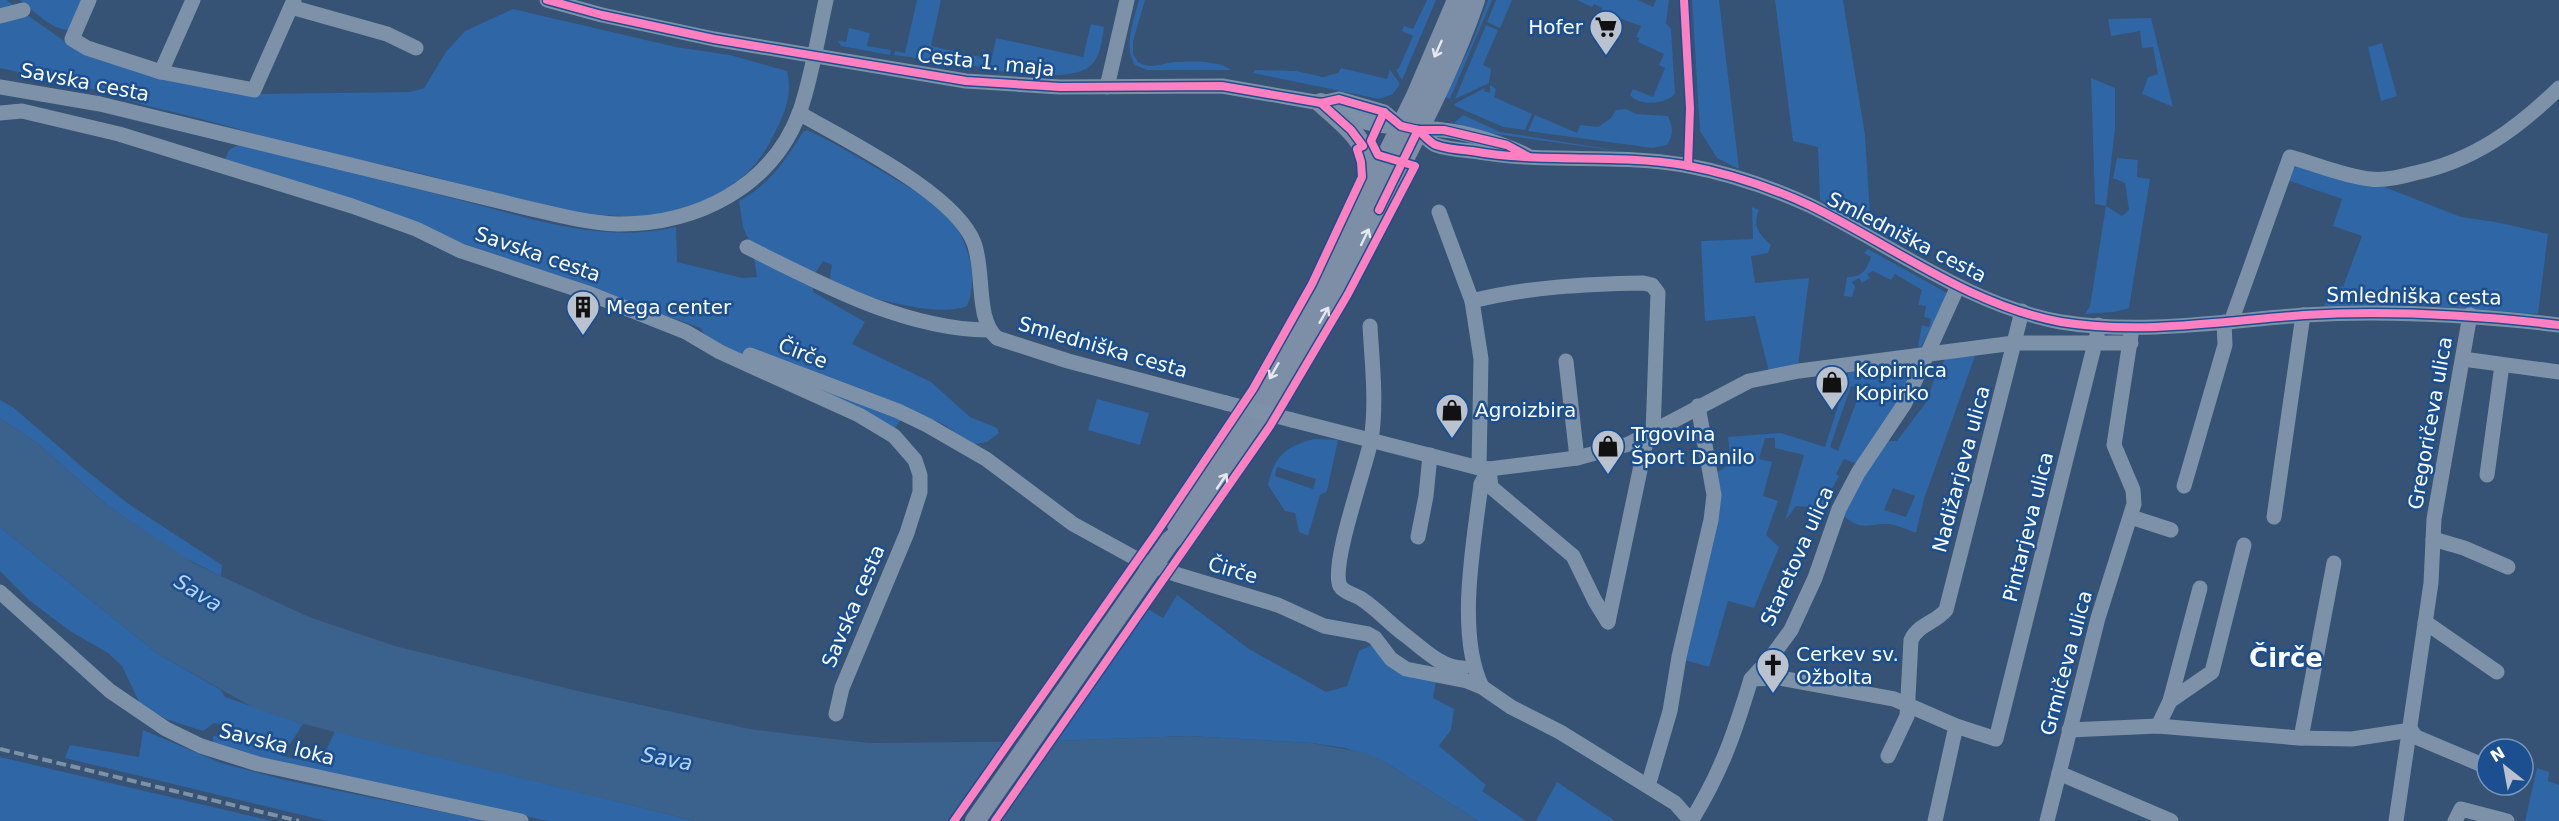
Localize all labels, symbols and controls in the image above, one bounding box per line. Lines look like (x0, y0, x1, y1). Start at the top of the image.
supermarket icon: Hofer (1588, 9, 1624, 56)
place label: Hofer (1528, 15, 1584, 39)
one-way arrow (1431, 39, 1443, 57)
street label: Cesta 1. maja (916, 43, 1056, 81)
street label: Savska cesta (18, 58, 152, 106)
street label: Smledniška cesta (1824, 187, 1990, 287)
street label: Savska cesta (472, 221, 604, 287)
one-way arrow (1360, 228, 1372, 246)
street label: Smledniška cesta (2326, 282, 2502, 310)
building icon: Mega center (565, 289, 601, 336)
place label: Mega center (606, 295, 732, 319)
one-way arrow (1319, 307, 1331, 324)
street label: Smledniška cesta (1016, 311, 1190, 383)
street label: Čirče (775, 333, 831, 373)
street label: Gregoričeva ulica (2403, 335, 2457, 511)
place label: Kopirnica Kopirko (1855, 358, 1947, 405)
one-way arrow (1268, 362, 1280, 379)
shop icon: Kopirnica Kopirko (1814, 364, 1850, 411)
street label: Nadižarjeva ulica (1927, 383, 1995, 555)
shop icon: Agroizbira (1434, 392, 1470, 439)
place label: Agroizbira (1475, 398, 1576, 422)
place label: Trgovina Šport Danilo (1630, 422, 1755, 469)
shop icon: Trgovina Šport Danilo (1590, 428, 1626, 475)
street label: Pintarjeva ulica (1998, 450, 2058, 604)
one-way arrow (1216, 474, 1228, 490)
street label: Staretova ulica (1755, 482, 1839, 630)
street label: Savska cesta (816, 541, 890, 671)
street label: Čirče (1205, 551, 1261, 589)
water label: Sava (170, 569, 226, 617)
street label: Grmičeva ulica (2035, 588, 2097, 738)
place label: Cerkev sv. Ožbolta (1796, 642, 1899, 689)
district label: Čirče (2249, 642, 2323, 673)
church icon: Cerkev sv. Ožbolta (1755, 647, 1791, 694)
street label: Savska loka (217, 718, 337, 770)
north arrow (2475, 737, 2535, 797)
water label: Sava (639, 742, 695, 776)
text: N (2487, 743, 2508, 766)

